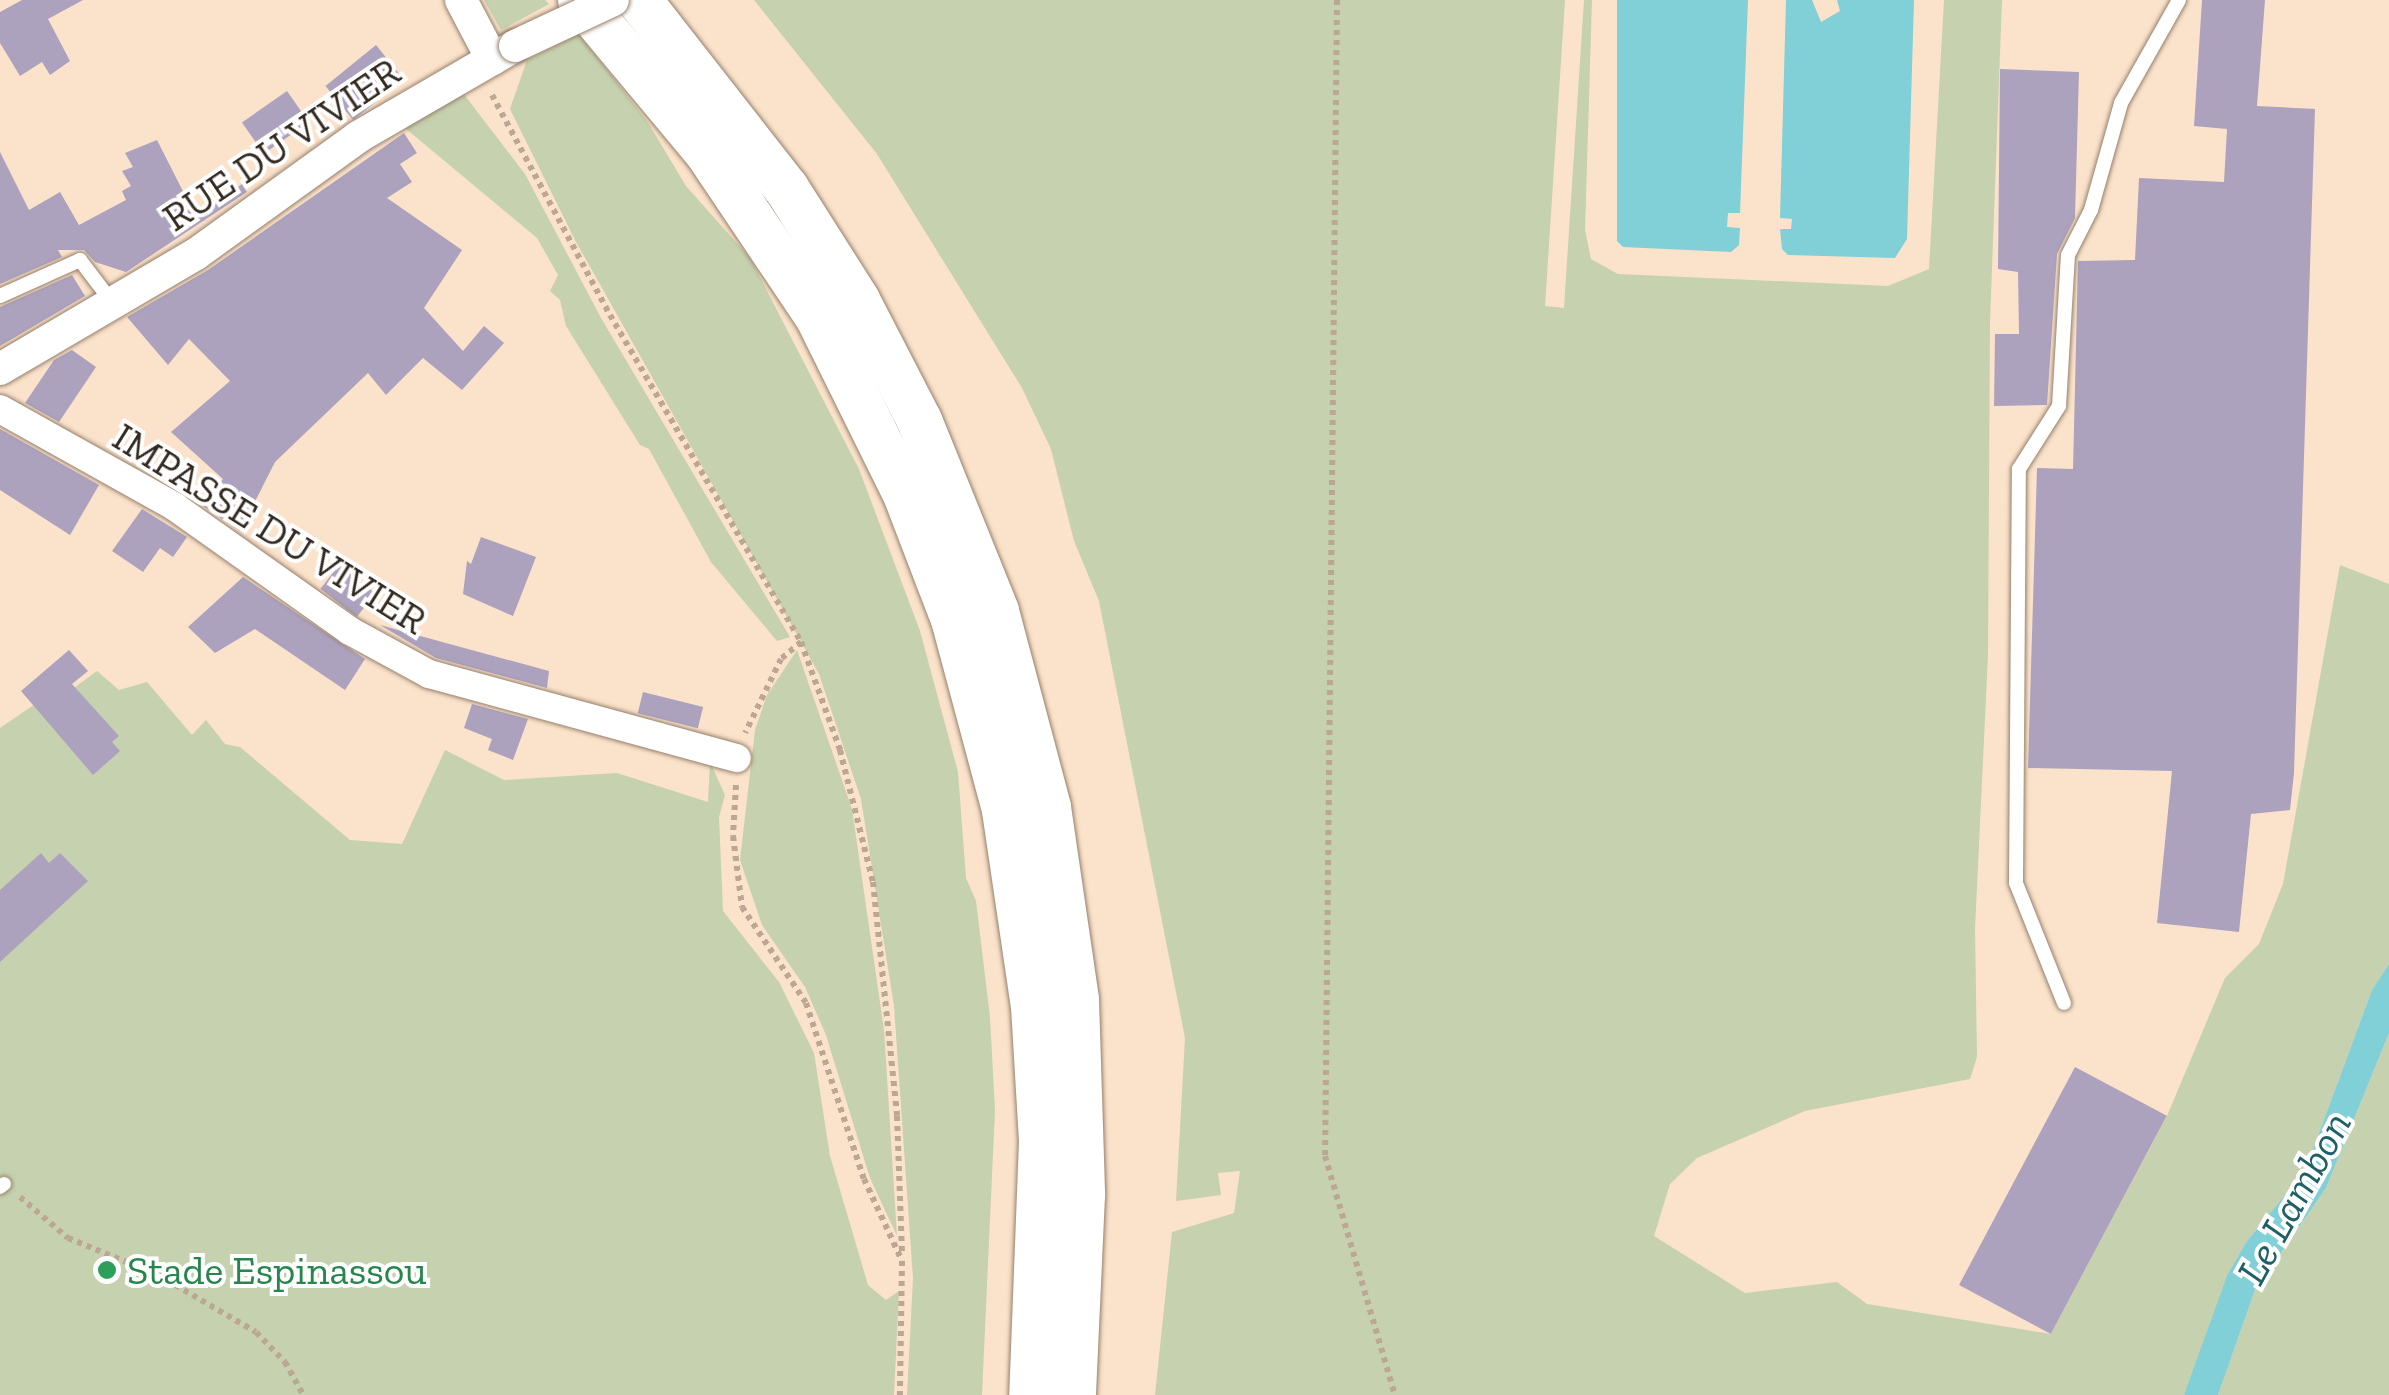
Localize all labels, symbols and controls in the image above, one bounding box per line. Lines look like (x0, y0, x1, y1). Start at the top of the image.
street label: RUE DU VIVIER (153, 47, 409, 241)
street label: IMPASSE DU VIVIER (104, 412, 436, 644)
water label: Le Lambon (2226, 1103, 2362, 1293)
place label: Stade Espinassou (127, 1246, 427, 1294)
marker: Stade Espinassou (96, 1259, 118, 1281)

